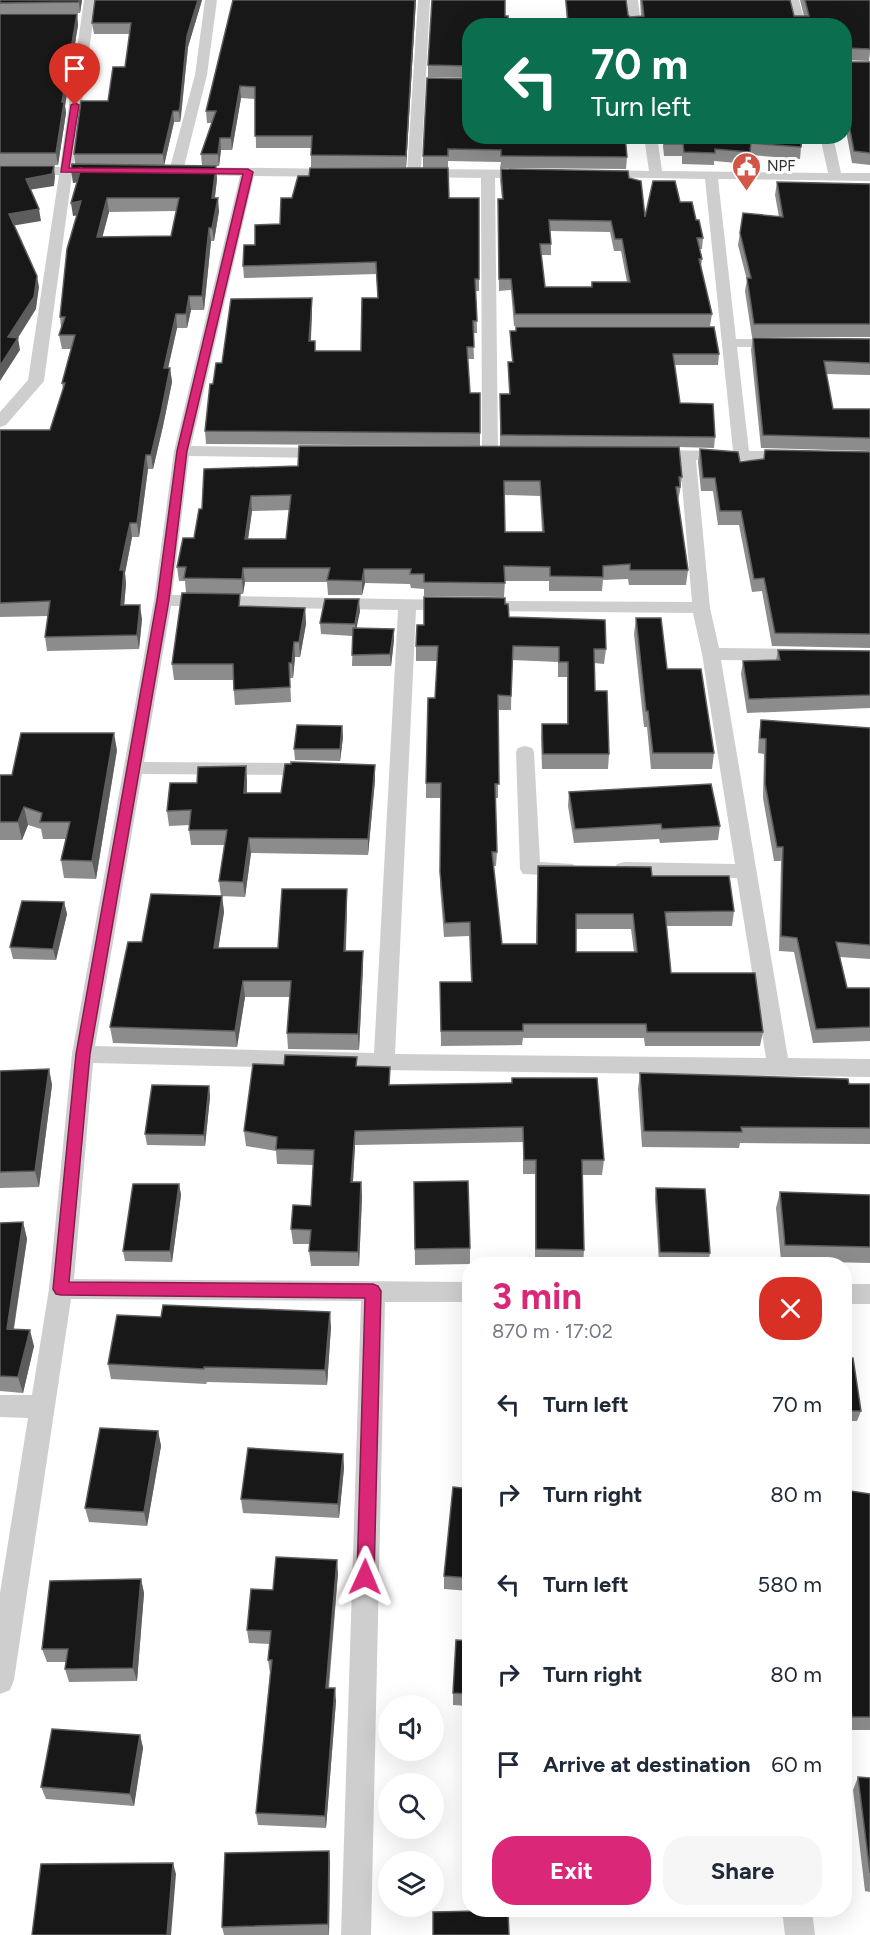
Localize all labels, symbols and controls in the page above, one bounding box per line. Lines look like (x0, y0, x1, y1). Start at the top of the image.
text: 70 m (591, 39, 688, 90)
icon: left (492, 42, 570, 120)
pin (49, 43, 100, 105)
icon: arrive (58, 52, 91, 85)
text: Turn left (591, 90, 691, 123)
public building icon: NPF (730, 150, 762, 192)
place label: NPF (767, 157, 795, 175)
text: 3 min (492, 1275, 582, 1318)
button: close (759, 1277, 822, 1340)
text: 870 m · 17:02 (492, 1319, 613, 1343)
icon: left (492, 1388, 525, 1421)
text: Turn left (543, 1391, 629, 1418)
text: 70 m (772, 1391, 822, 1418)
icon: right (492, 1478, 525, 1511)
text: Turn right (543, 1481, 642, 1508)
text: 80 m (770, 1481, 822, 1508)
position arrow (333, 1545, 397, 1609)
icon: left (492, 1568, 525, 1601)
text: Turn left (543, 1571, 629, 1598)
text: 580 m (758, 1571, 822, 1598)
icon: right (492, 1658, 525, 1691)
text: Turn right (543, 1661, 642, 1688)
text: 80 m (770, 1661, 822, 1688)
map controls (378, 1695, 444, 1917)
button: sound (378, 1695, 444, 1761)
icon: arrive (492, 1748, 525, 1781)
text: Arrive at destination (543, 1751, 751, 1778)
text: 60 m (771, 1751, 822, 1778)
button: search (378, 1773, 444, 1839)
button: Exit (492, 1836, 651, 1905)
button: Share (663, 1836, 822, 1905)
button: layers (378, 1851, 444, 1917)

